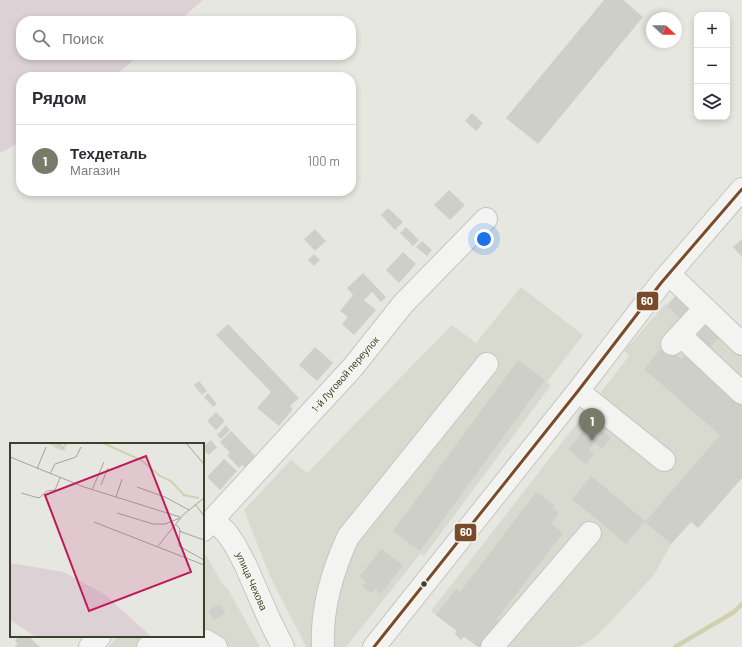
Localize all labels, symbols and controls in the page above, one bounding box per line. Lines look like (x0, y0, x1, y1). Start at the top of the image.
north arrow (646, 12, 682, 48)
map controls (694, 12, 730, 120)
button: + (694, 12, 730, 48)
search box (16, 16, 356, 60)
icon: search (30, 27, 52, 49)
text: Поиск (62, 29, 104, 47)
button: − (694, 48, 730, 84)
button: layers (694, 84, 730, 120)
text: Рядом (32, 87, 87, 107)
text: Техдеталь (70, 144, 147, 162)
text: 1 (43, 153, 47, 169)
text: 100 m (307, 153, 340, 169)
text: Магазин (70, 162, 120, 178)
your location (474, 229, 494, 249)
line badge: 60 (636, 291, 659, 311)
text: 60 (641, 294, 653, 307)
street label: 1-й Луговой переулок (309, 333, 382, 414)
pin: 1 (579, 408, 605, 441)
inset map (10, 443, 204, 637)
line badge: 60 (454, 523, 477, 542)
text: 60 (460, 525, 472, 538)
street label: улица Чехова (234, 550, 270, 612)
unlabelled marker (419, 579, 429, 589)

